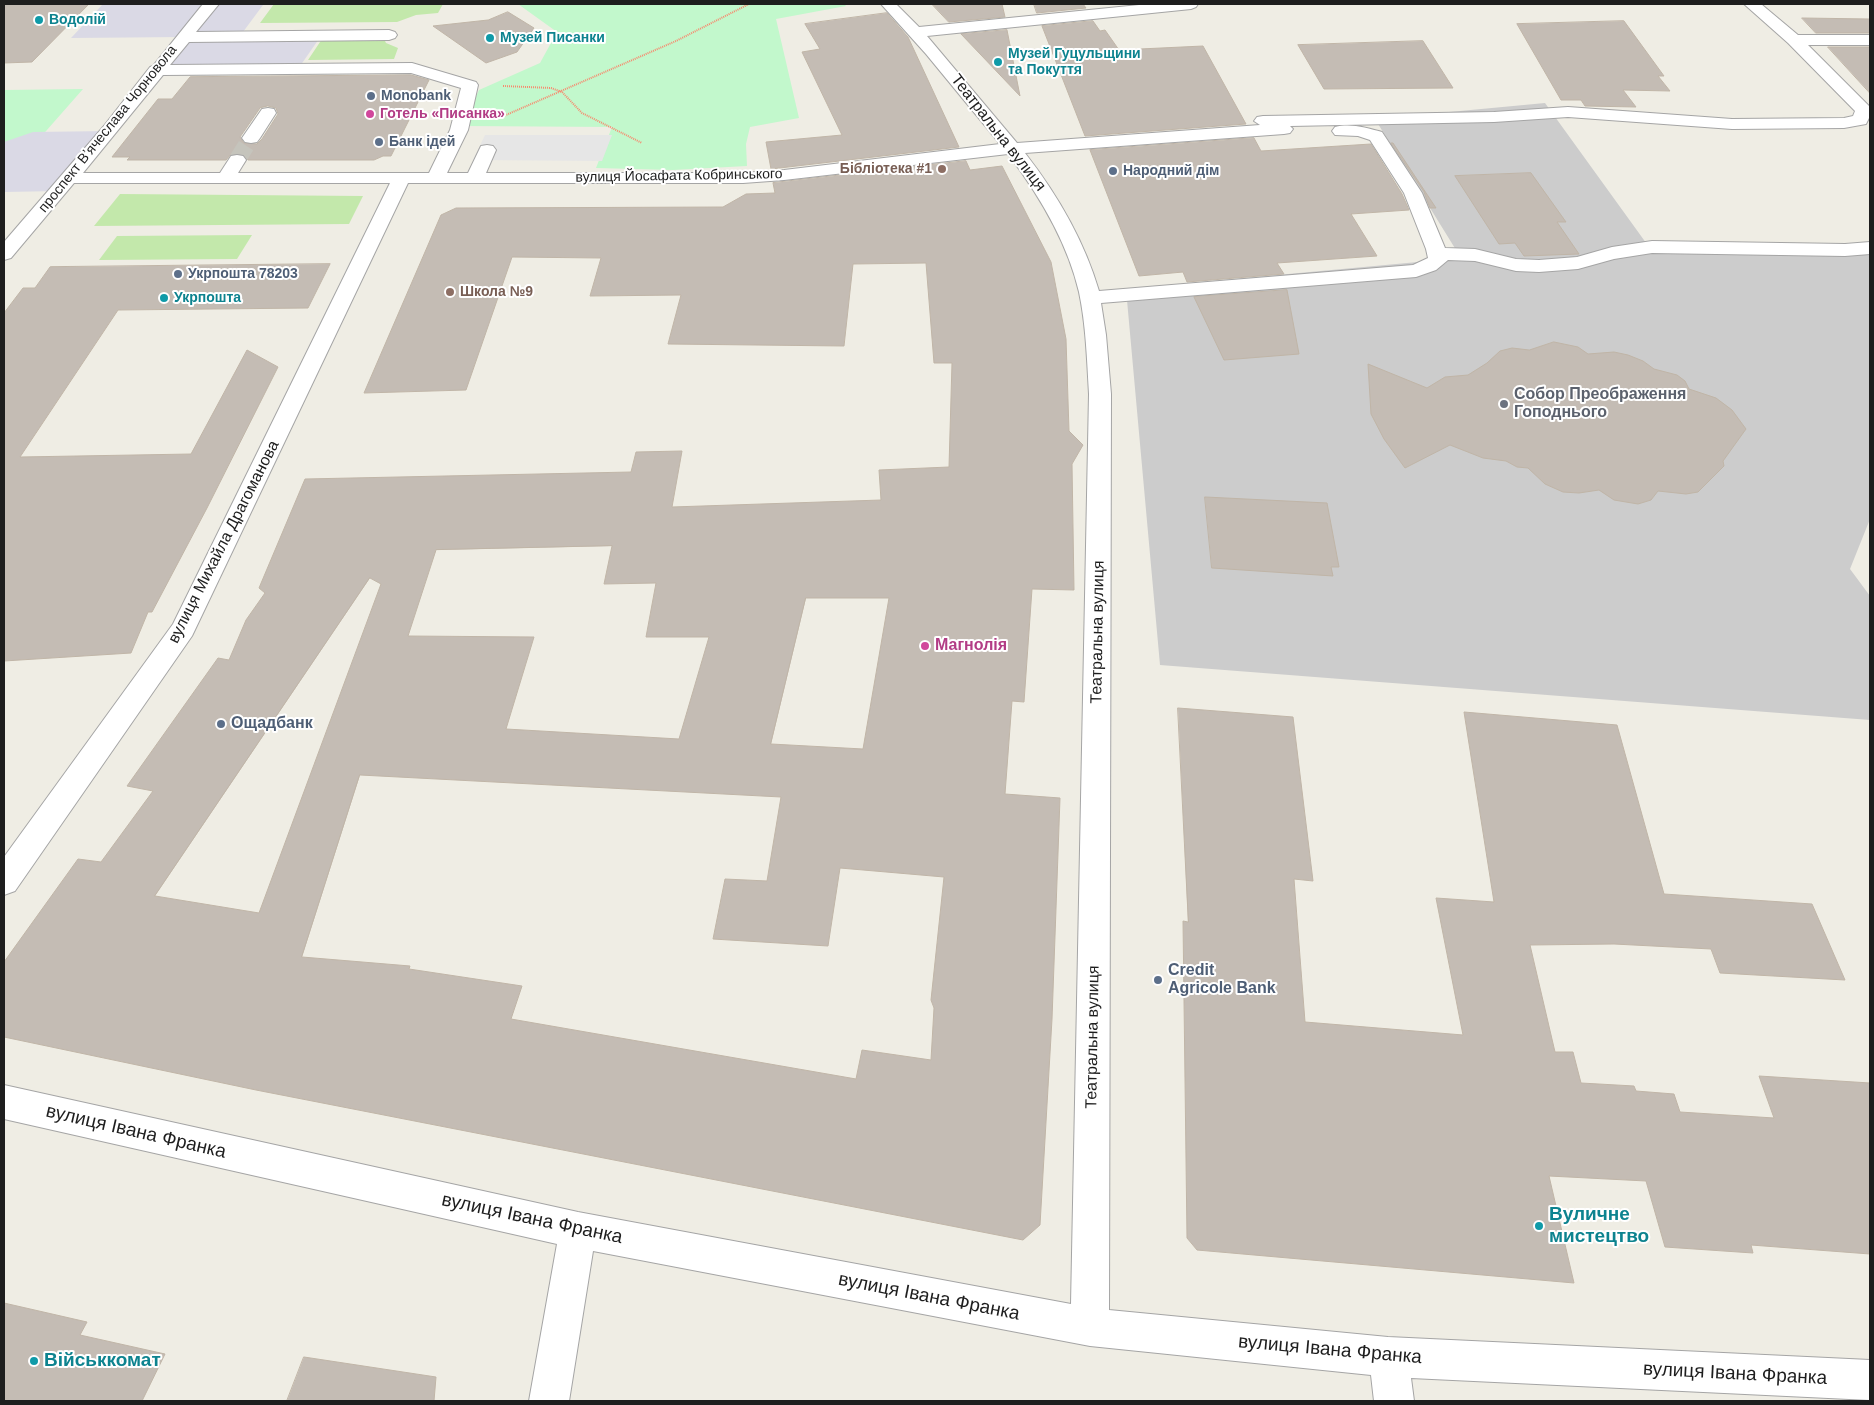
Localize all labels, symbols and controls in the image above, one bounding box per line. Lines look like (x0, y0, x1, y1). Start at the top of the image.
place label: Водолій (49, 12, 106, 28)
marker: Водолій (33, 14, 45, 26)
place label: Музей Писанки (500, 30, 605, 46)
marker: Музей Писанки (484, 32, 496, 44)
street label: проспект Вʼячеслава Чорновола (35, 42, 181, 216)
place label: Музей Гуцульщини та Покуття (1008, 46, 1141, 78)
marker: Музей Гуцульщини та Покуття (992, 56, 1004, 68)
street label: Театральна вулиця (946, 71, 1050, 195)
place label: Monobank (381, 88, 451, 104)
marker: Monobank (365, 90, 377, 102)
place label: Готель «Писанка» (380, 106, 505, 122)
marker: Готель «Писанка» (364, 108, 376, 120)
place label: Банк ідей (389, 134, 455, 150)
marker: Банк ідей (373, 136, 385, 148)
place label: Бібліотека #1 (840, 161, 932, 177)
marker: Бібліотека #1 (936, 163, 948, 175)
place label: Народний дім (1123, 163, 1219, 179)
marker: Народний дім (1107, 165, 1119, 177)
street label: вулиця Йосафата Кобринського (575, 166, 783, 186)
place label: Укрпошта 78203 (188, 266, 298, 282)
marker: Укрпошта 78203 (172, 268, 184, 280)
place label: Школа №9 (460, 284, 533, 300)
marker: Школа №9 (444, 286, 456, 298)
place label: Укрпошта (174, 290, 241, 306)
marker: Укрпошта (158, 292, 170, 304)
place label: Собор Преображення Гоподнього (1514, 385, 1686, 423)
marker: Собор Преображення Гоподнього (1498, 398, 1510, 410)
street label: вулиця Михайла Драгоманова (164, 437, 284, 647)
street label: Театральна вулиця (1087, 560, 1109, 704)
place label: Магнолія (935, 636, 1007, 656)
marker: Магнолія (919, 640, 931, 652)
place label: Ощадбанк (231, 714, 313, 734)
marker: Ощадбанк (215, 718, 227, 730)
place label: Credit Agricole Bank (1168, 961, 1276, 999)
street label: Театральна вулиця (1082, 965, 1104, 1109)
marker: Credit Agricole Bank (1152, 974, 1164, 986)
street label: вулиця Івана Франка (44, 1100, 228, 1164)
street label: вулиця Івана Франка (439, 1189, 625, 1249)
place label: Вуличне мистецтво (1549, 1204, 1649, 1248)
marker: Вуличне мистецтво (1533, 1220, 1545, 1232)
street label: вулиця Івана Франка (836, 1268, 1022, 1326)
street label: вулиця Івана Франка (1237, 1331, 1423, 1369)
place label: Військкомат (44, 1350, 161, 1372)
marker: Військкомат (28, 1355, 40, 1367)
street label: вулиця Івана Франка (1642, 1358, 1828, 1390)

